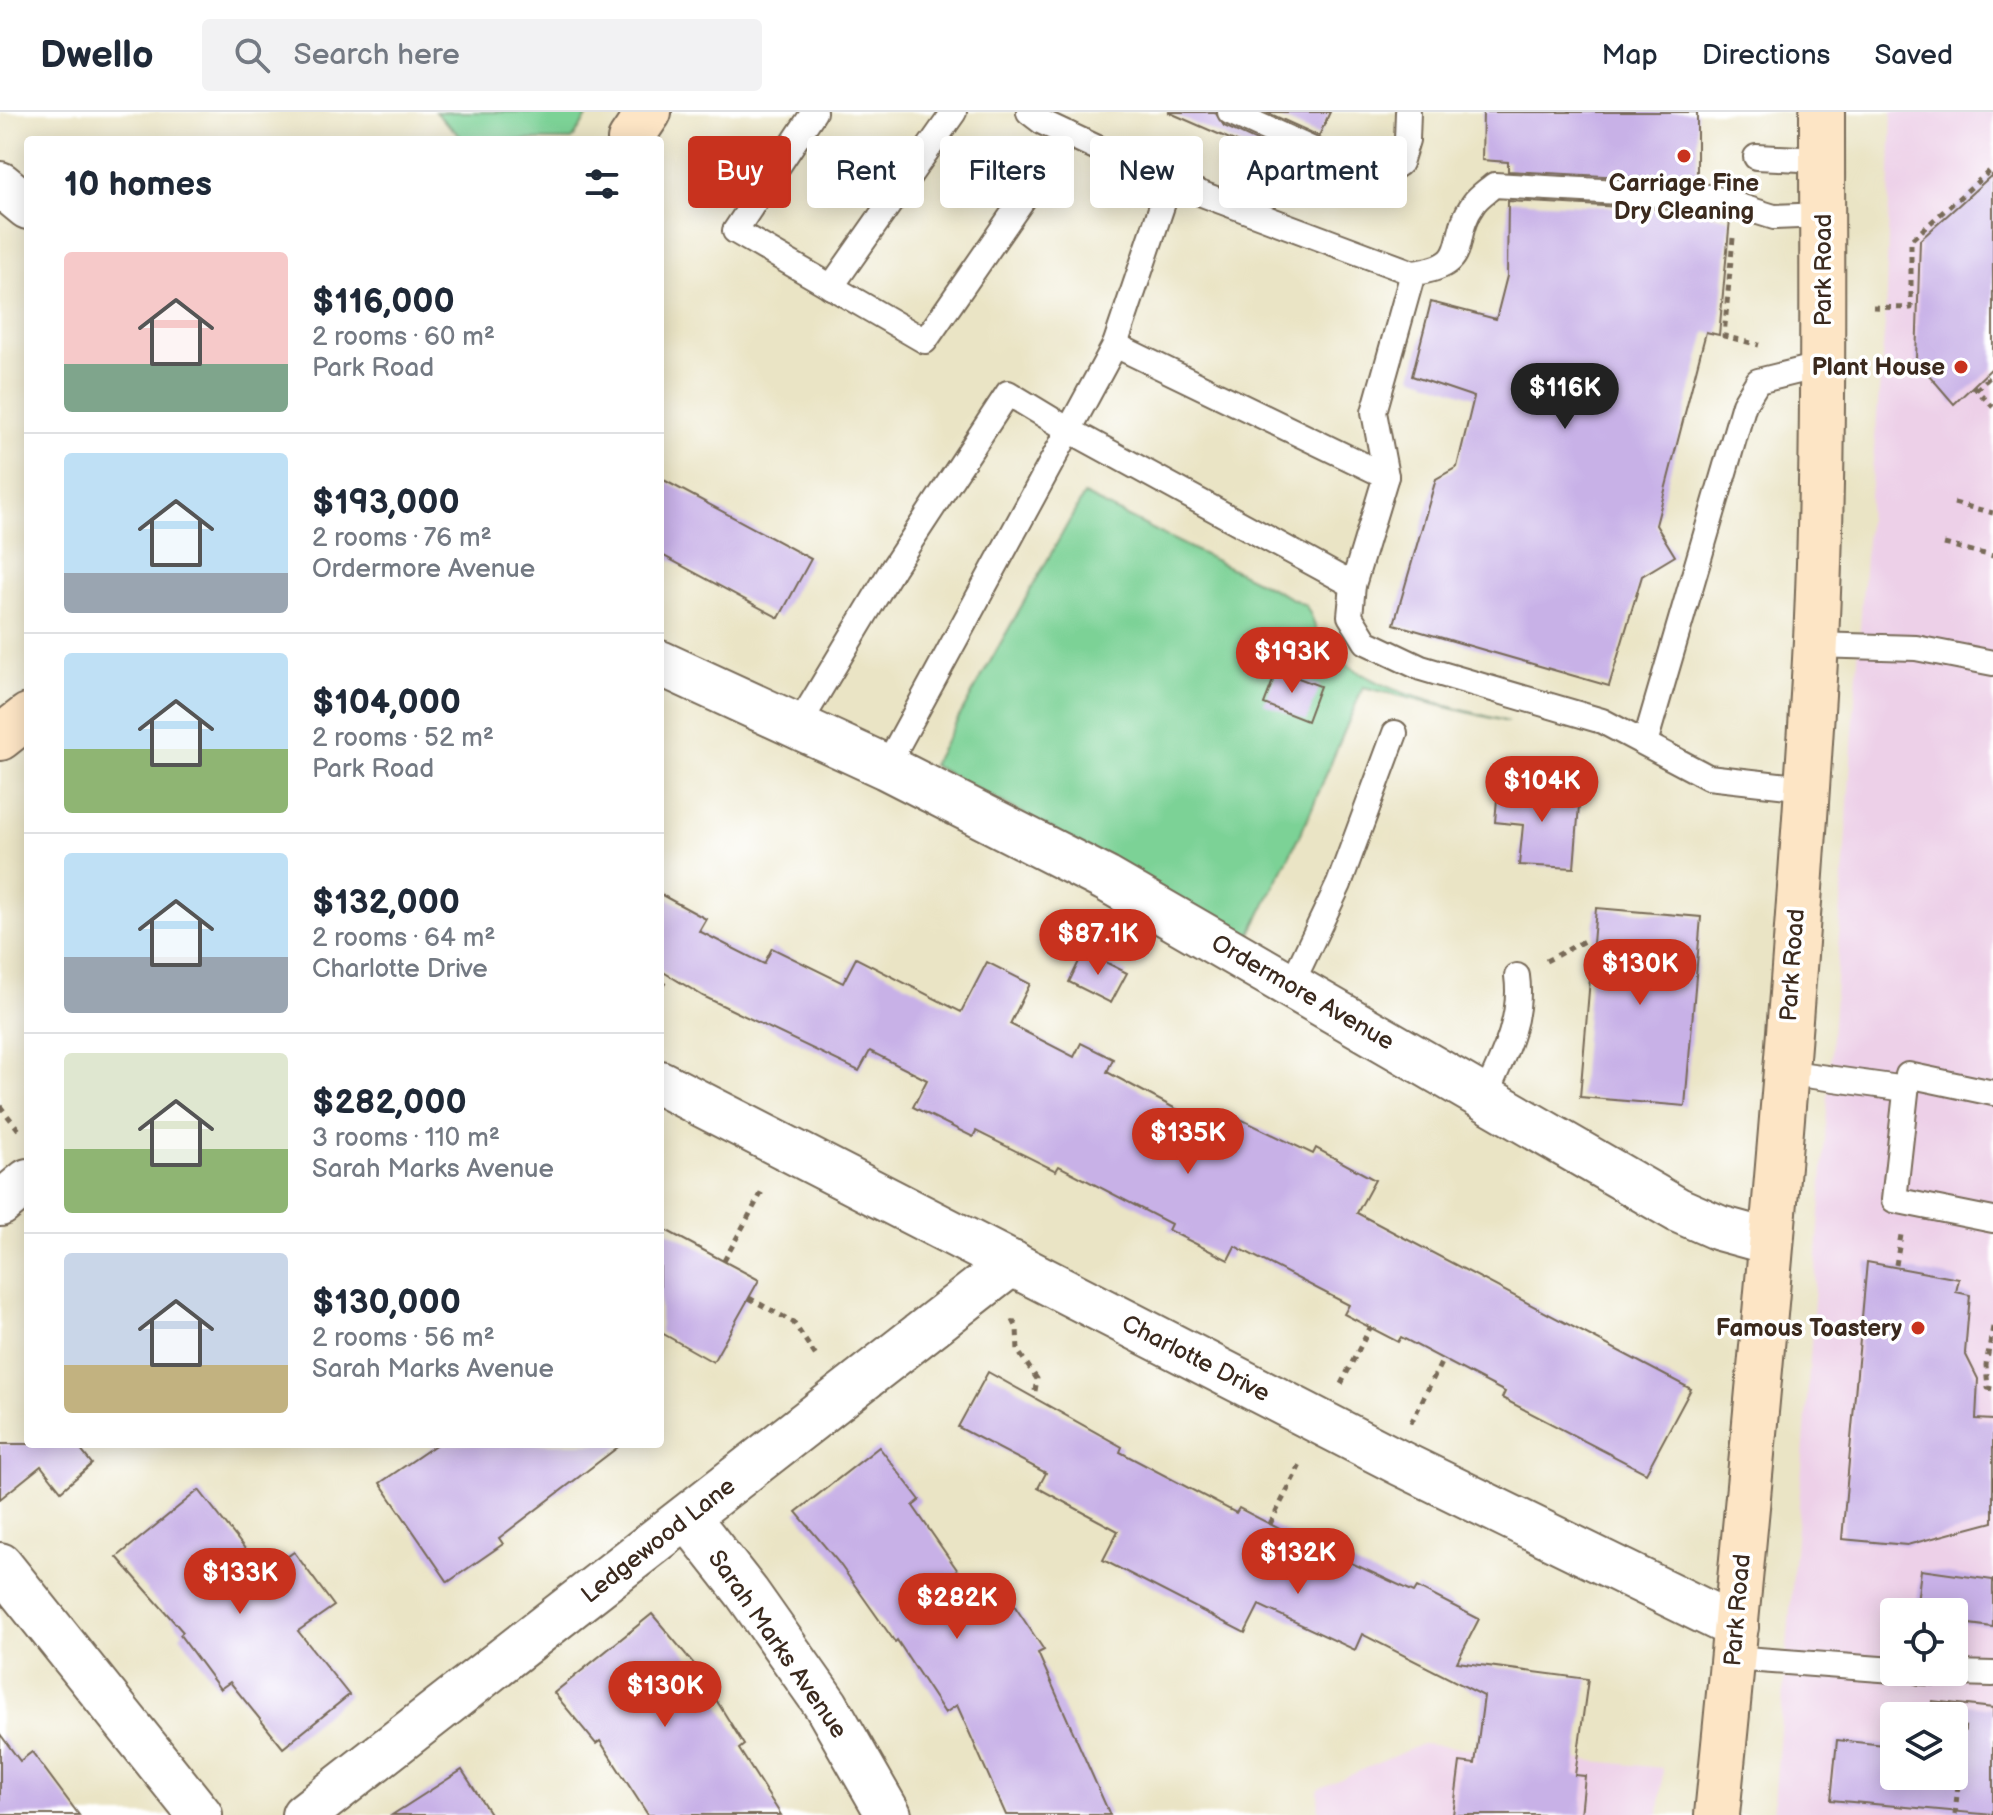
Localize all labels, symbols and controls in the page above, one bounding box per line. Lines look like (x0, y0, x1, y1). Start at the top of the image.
search box (202, 19, 762, 91)
text: Dwello (40, 33, 154, 78)
icon: search (230, 33, 274, 77)
text: Search here (294, 37, 460, 73)
text: Map (1601, 39, 1658, 72)
text: Directions (1702, 39, 1830, 72)
text: Saved (1874, 39, 1953, 72)
chip: Buy (688, 136, 791, 208)
chip: Rent (807, 136, 924, 208)
chip: Filters (940, 136, 1074, 208)
chip: New (1090, 136, 1203, 208)
chip: Apartment (1219, 136, 1407, 208)
marker: Carriage Fine Dry Cleaning (1675, 147, 1693, 165)
icon: filters (580, 162, 624, 206)
text: 10 homes (64, 164, 212, 205)
place label: Carriage Fine Dry Cleaning (1609, 169, 1759, 226)
street label: Park Road (1809, 214, 1838, 326)
text: $116,000 (312, 281, 455, 322)
icon: home (128, 284, 224, 380)
text: 2 rooms · 60 m² (312, 322, 495, 353)
text: Park Road (312, 353, 434, 384)
place label: Plant House (1812, 353, 1945, 382)
marker: Plant House (1952, 358, 1970, 376)
pin: $116K (1509, 363, 1621, 431)
text: $116K (1529, 373, 1601, 404)
text: $193,000 (312, 482, 460, 523)
icon: home (128, 485, 224, 581)
text: 2 rooms · 76 m² (312, 523, 492, 554)
text: Ordermore Avenue (312, 554, 535, 585)
pin: $193K (1236, 627, 1348, 695)
text: $193K (1254, 637, 1330, 668)
text: $104,000 (312, 682, 461, 723)
icon: home (128, 685, 224, 781)
text: 2 rooms · 52 m² (312, 723, 494, 754)
text: Park Road (312, 754, 434, 785)
pin: $104K (1486, 756, 1598, 824)
text: $104K (1503, 766, 1581, 797)
text: $132,000 (312, 882, 460, 923)
icon: home (128, 885, 224, 981)
street label: Park Road (1774, 908, 1811, 1022)
pin: $87.1K (1033, 909, 1163, 977)
text: $87.1K (1057, 919, 1139, 950)
text: 2 rooms · 64 m² (312, 923, 496, 954)
street label: Ordermore Avenue (1206, 928, 1399, 1057)
pin: $130K (1584, 939, 1696, 1007)
text: $130K (1601, 949, 1679, 980)
text: Charlotte Drive (312, 954, 488, 985)
text: $282,000 (312, 1082, 467, 1123)
icon: home (128, 1085, 224, 1181)
pin: $135K (1132, 1108, 1244, 1176)
text: $135K (1150, 1118, 1226, 1149)
text: 3 rooms · 110 m² (312, 1123, 500, 1154)
text: Sarah Marks Avenue (312, 1154, 554, 1185)
text: $130,000 (312, 1282, 461, 1323)
icon: home (128, 1285, 224, 1381)
street label: Charlotte Drive (1117, 1309, 1275, 1408)
place label: Famous Toastery (1716, 1314, 1902, 1343)
marker: Famous Toastery (1909, 1319, 1927, 1337)
text: 2 rooms · 56 m² (312, 1323, 495, 1354)
text: Sarah Marks Avenue (312, 1354, 554, 1385)
street label: Ledgewood Lane (576, 1471, 741, 1609)
pin: $132K (1242, 1528, 1354, 1596)
text: $132K (1260, 1538, 1336, 1569)
street label: Sarah Marks Avenue (702, 1545, 853, 1744)
pin: $133K (184, 1548, 296, 1616)
street label: Park Road (1718, 1553, 1757, 1667)
text: $133K (202, 1558, 278, 1589)
pin: $282K (901, 1573, 1013, 1641)
text: $282K (916, 1583, 998, 1614)
map controls (1880, 1598, 1968, 1790)
button: locate (1880, 1598, 1968, 1686)
pin: $130K (609, 1661, 721, 1729)
text: $130K (626, 1671, 704, 1702)
button: layers (1880, 1702, 1968, 1790)

